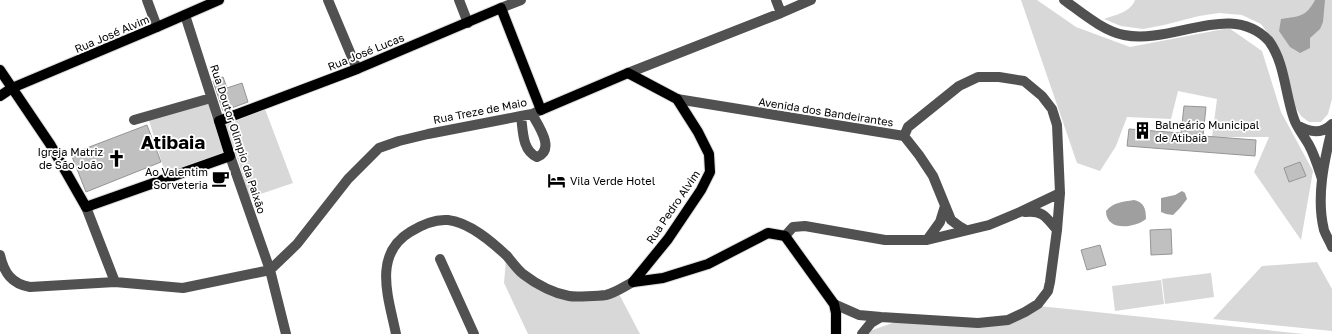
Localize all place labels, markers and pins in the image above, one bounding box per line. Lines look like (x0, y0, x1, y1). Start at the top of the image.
place label: Balneário Municipal de Atibaia (1155, 118, 1260, 144)
building icon: Balneário Municipal de Atibaia (1132, 121, 1152, 141)
place label: Igreja Matriz de São João (37, 145, 103, 171)
church icon: Igreja Matriz de São João (106, 148, 126, 168)
place label: Ao Valentim Sorveteria (145, 165, 208, 191)
cafe icon: Ao Valentim Sorveteria (211, 168, 231, 188)
hotel icon: Vila Verde Hotel (547, 171, 567, 191)
place label: Vila Verde Hotel (570, 174, 656, 187)

